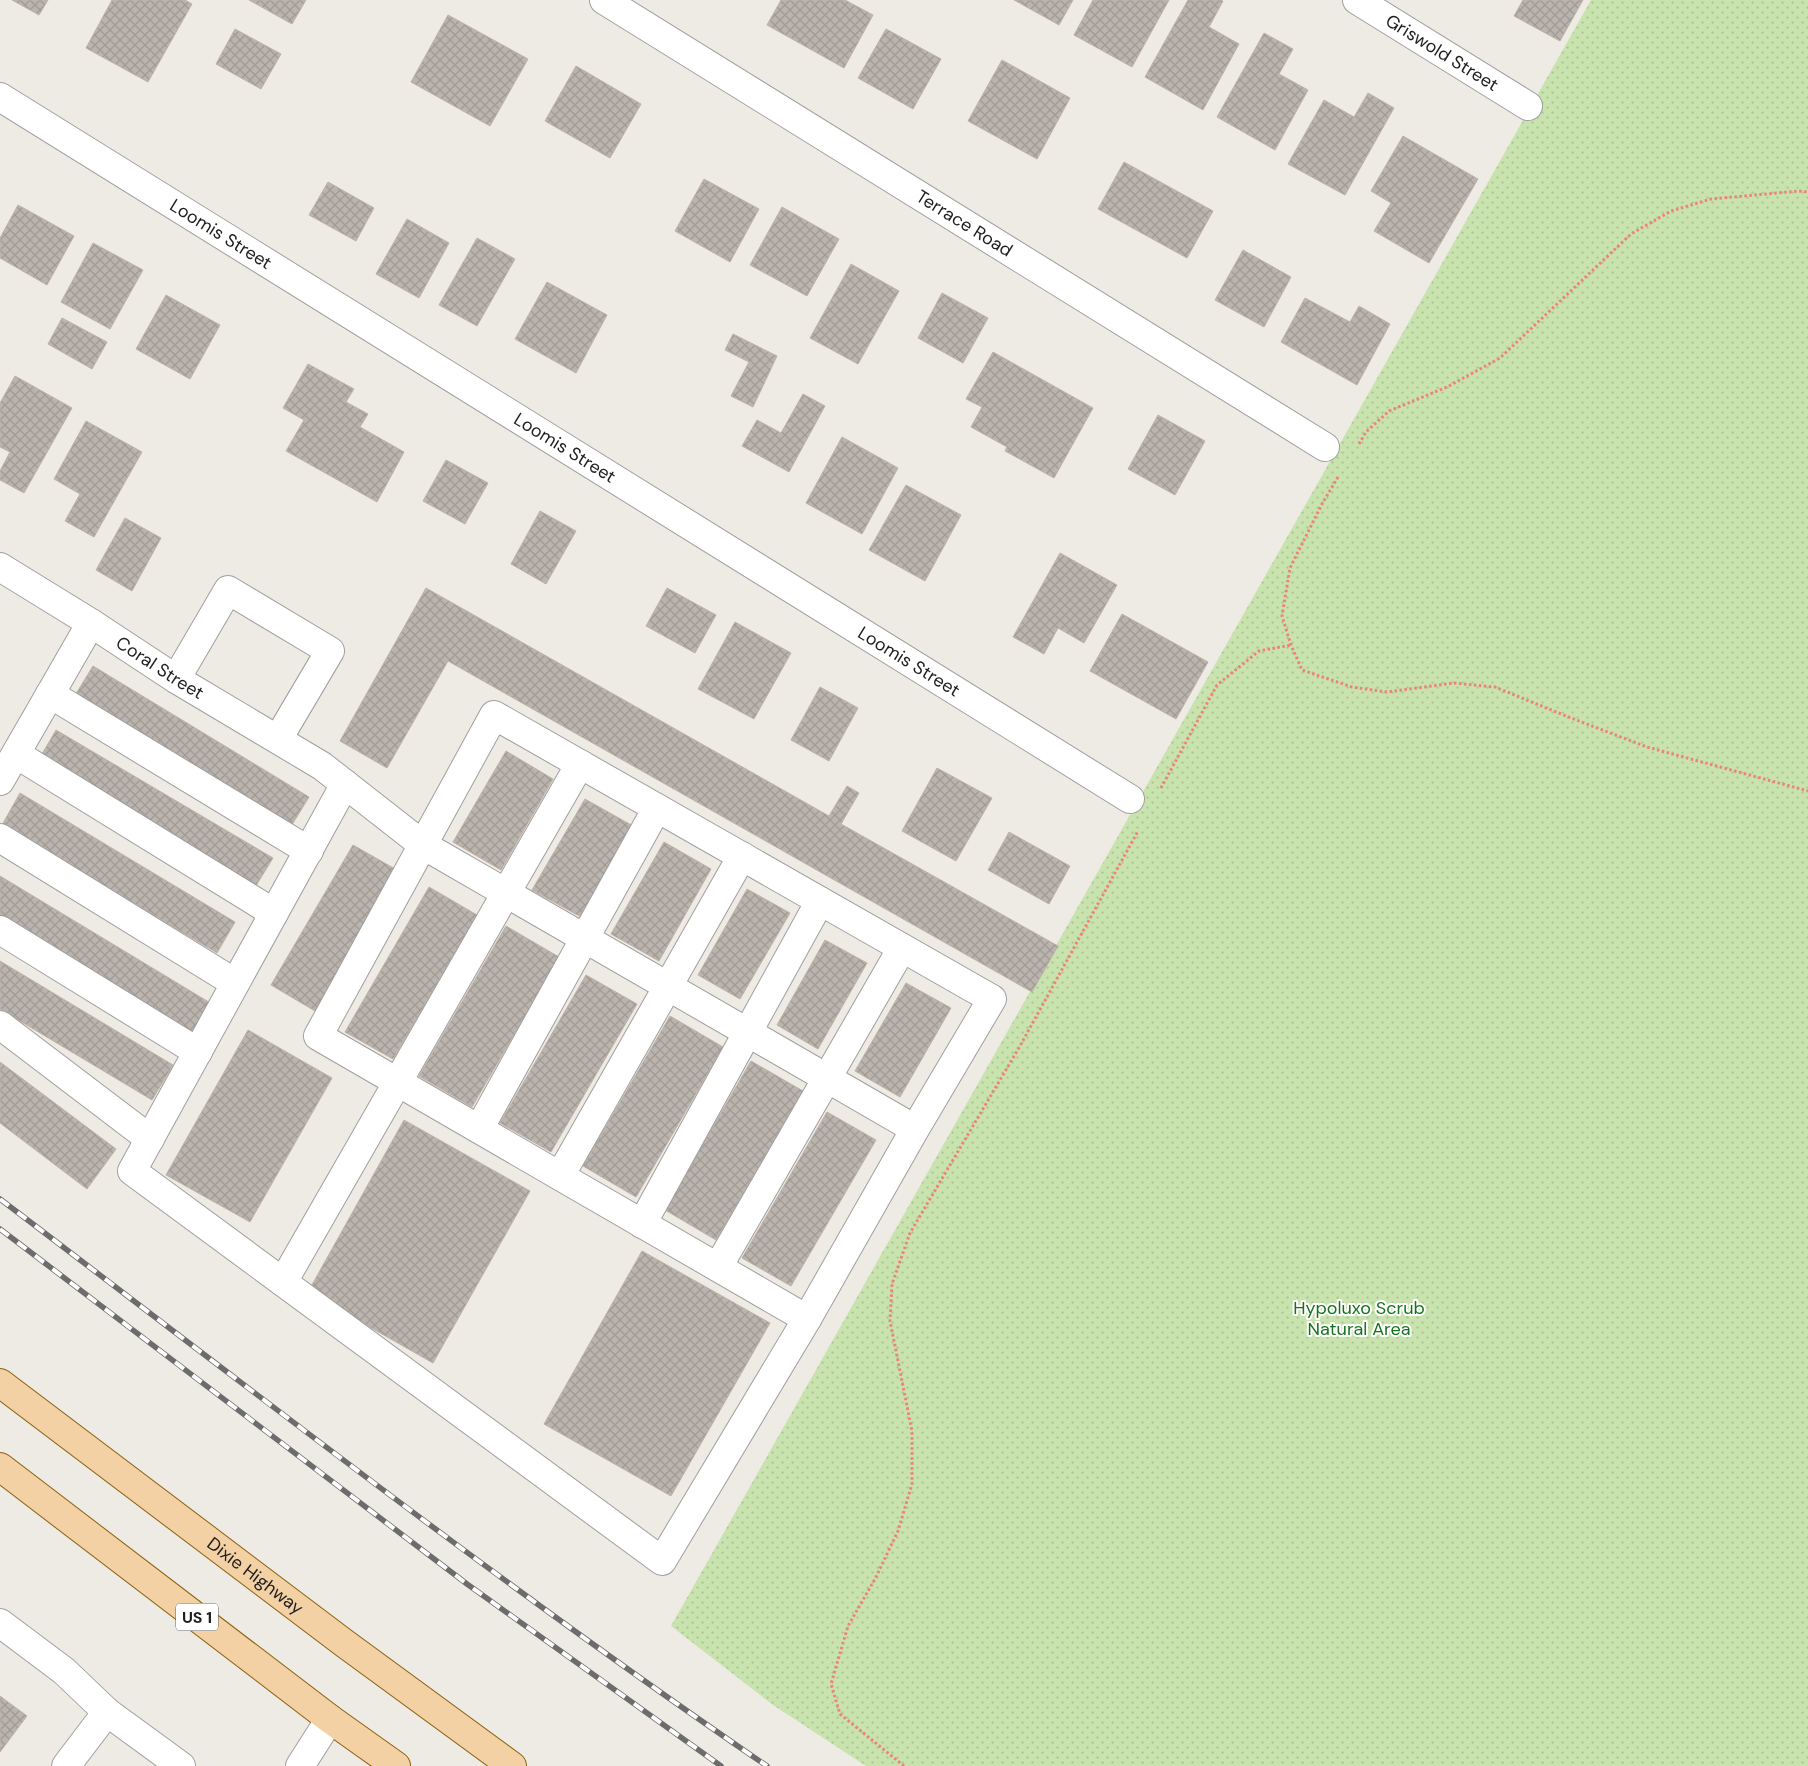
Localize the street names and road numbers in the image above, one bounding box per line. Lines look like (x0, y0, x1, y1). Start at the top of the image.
street label: Griswold Street (1381, 9, 1503, 97)
street label: Terrace Road (912, 184, 1017, 262)
street label: Loomis Street (165, 193, 276, 275)
street label: Loomis Street (509, 407, 620, 489)
street label: Loomis Street (853, 621, 964, 702)
street label: Coral Street (111, 631, 208, 705)
street label: Dixie Highway (202, 1532, 308, 1620)
road number: US 1 (176, 1604, 218, 1630)

